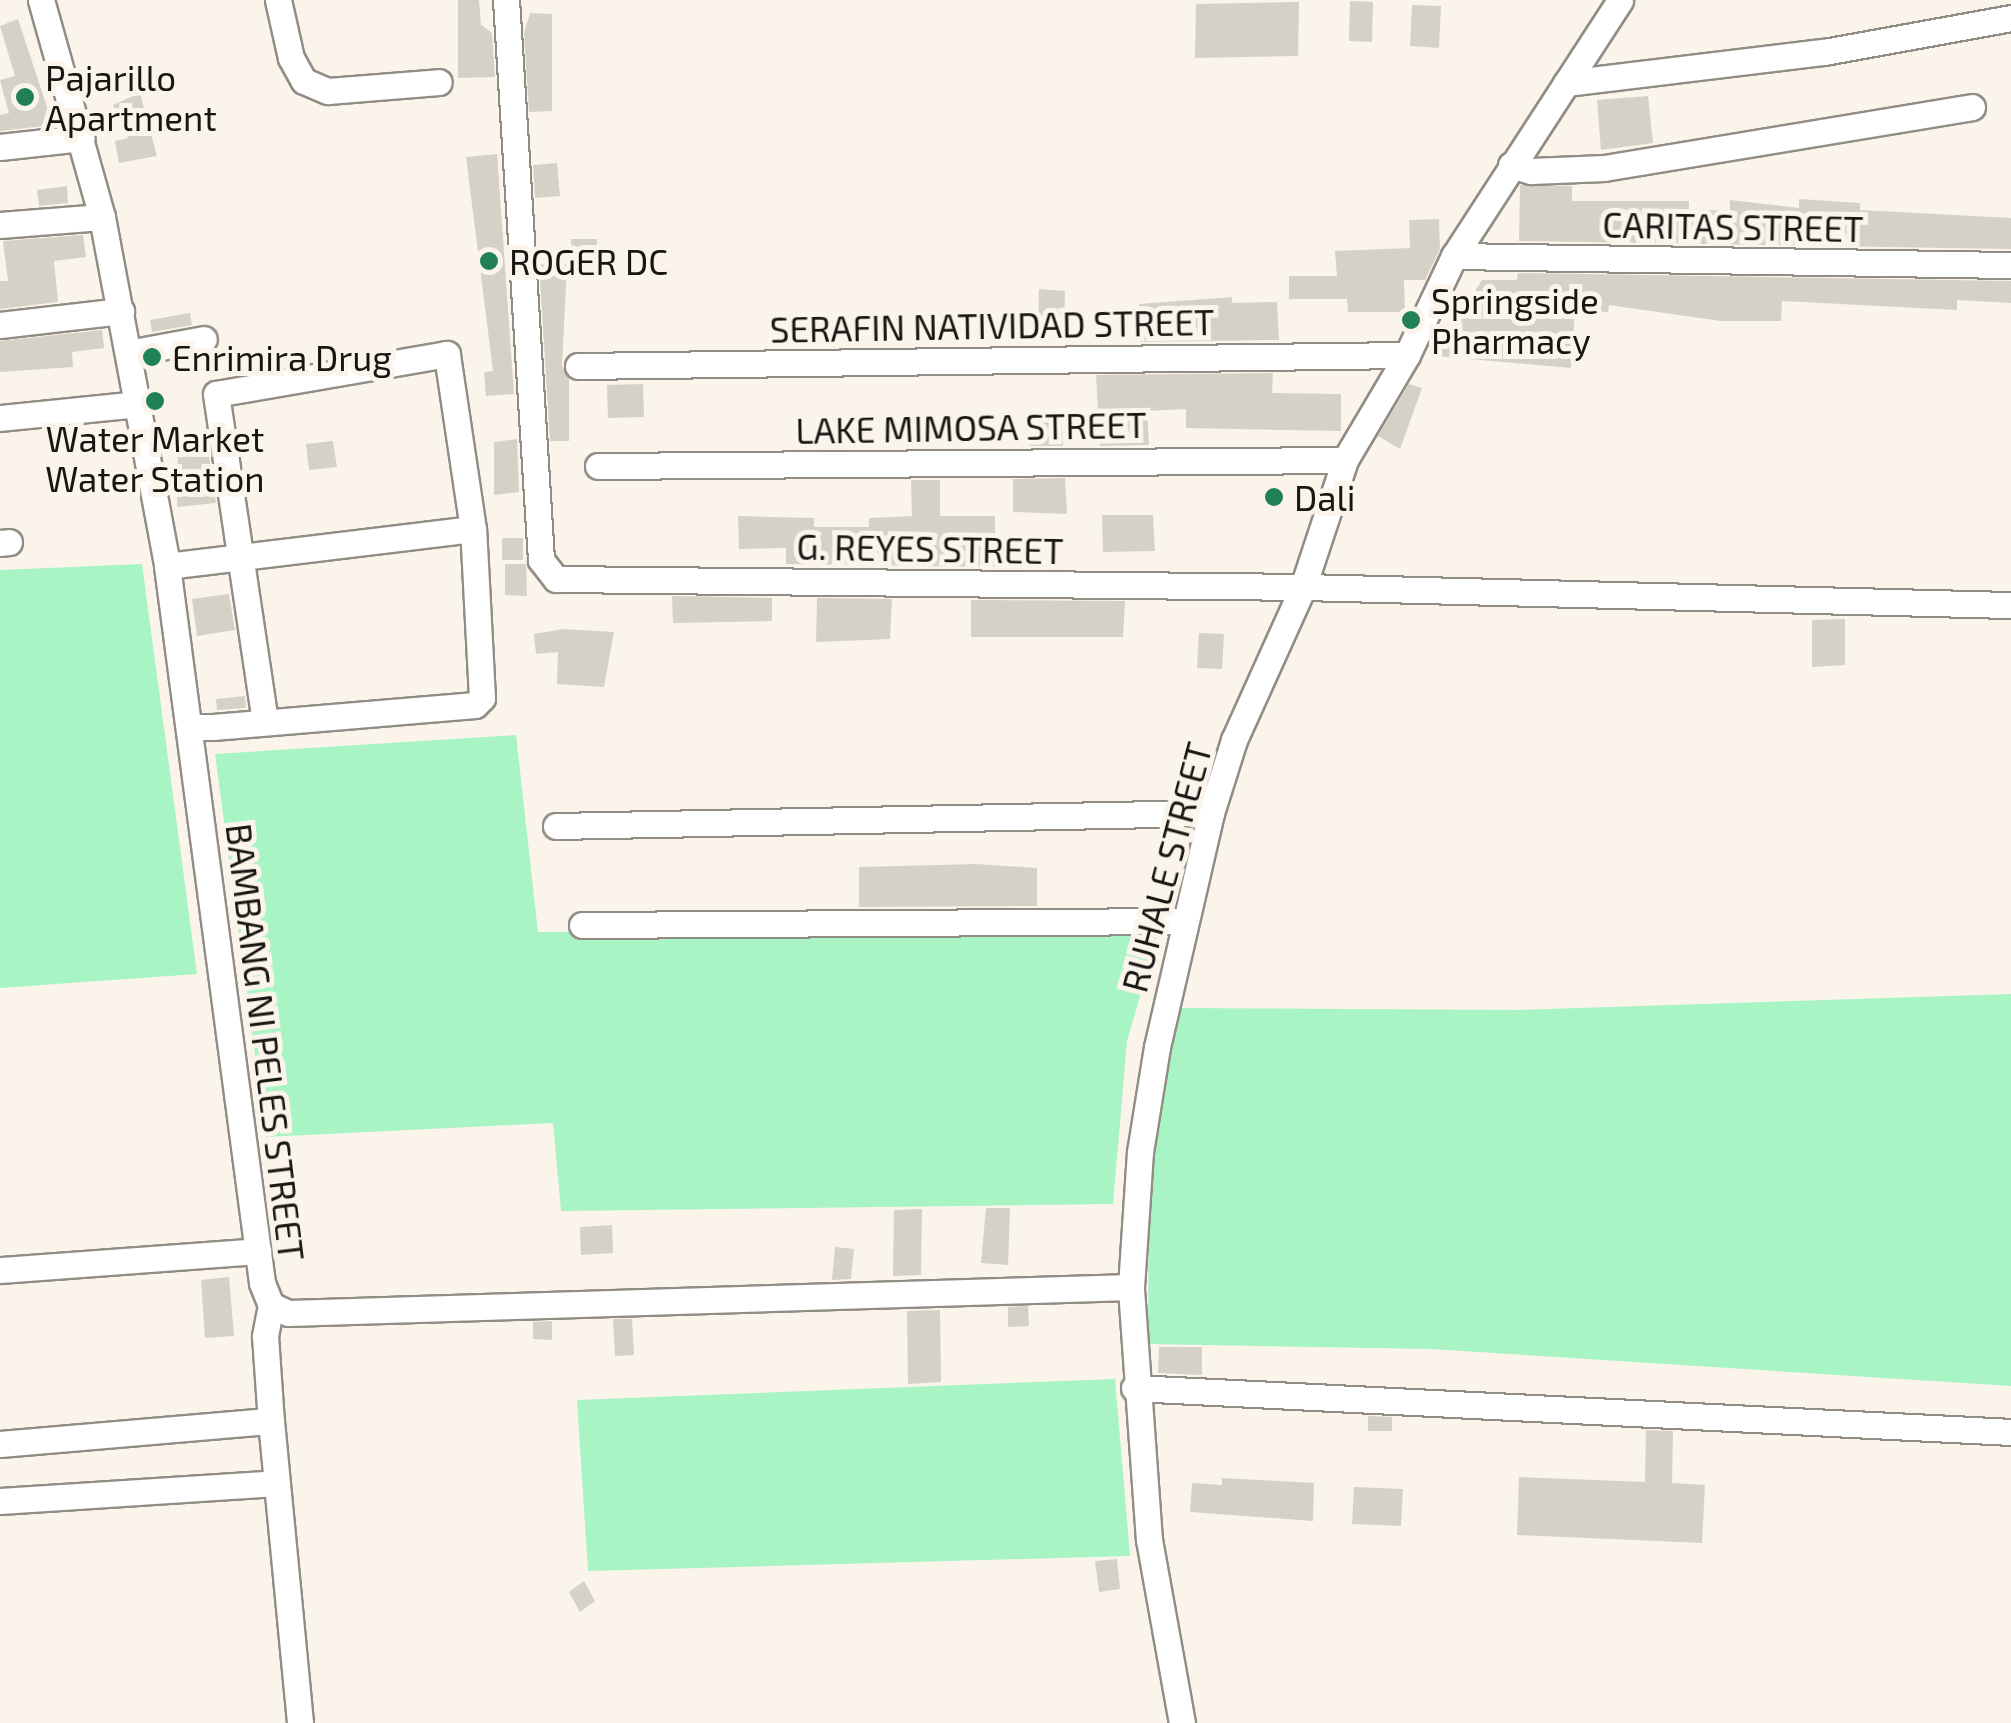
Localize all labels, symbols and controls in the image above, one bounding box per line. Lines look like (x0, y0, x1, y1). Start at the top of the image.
place label: Pajarillo Apartment (45, 56, 217, 138)
marker: Pajarillo Apartment (14, 86, 36, 108)
street label: CARITAS STREET (1602, 203, 1864, 249)
place label: ROGER DC (509, 240, 668, 282)
marker: ROGER DC (478, 250, 500, 272)
place label: Springside Pharmacy (1431, 279, 1599, 361)
street label: SERAFIN NATIVIDAD STREET (769, 300, 1215, 350)
marker: Springside Pharmacy (1400, 309, 1422, 331)
place label: Enrimira Drug (172, 336, 392, 378)
marker: Enrimira Drug (141, 346, 163, 368)
marker: Water Market Water Station (144, 390, 166, 412)
street label: LAKE MIMOSA STREET (795, 403, 1147, 451)
place label: Water Market Water Station (45, 417, 265, 499)
place label: Dali (1294, 476, 1356, 518)
marker: Dali (1263, 486, 1285, 508)
street label: G. REYES STREET (796, 525, 1064, 571)
street label: RUHALE STREET (1113, 738, 1219, 996)
street label: BAMBANG NI PELES STREET (218, 821, 314, 1263)

